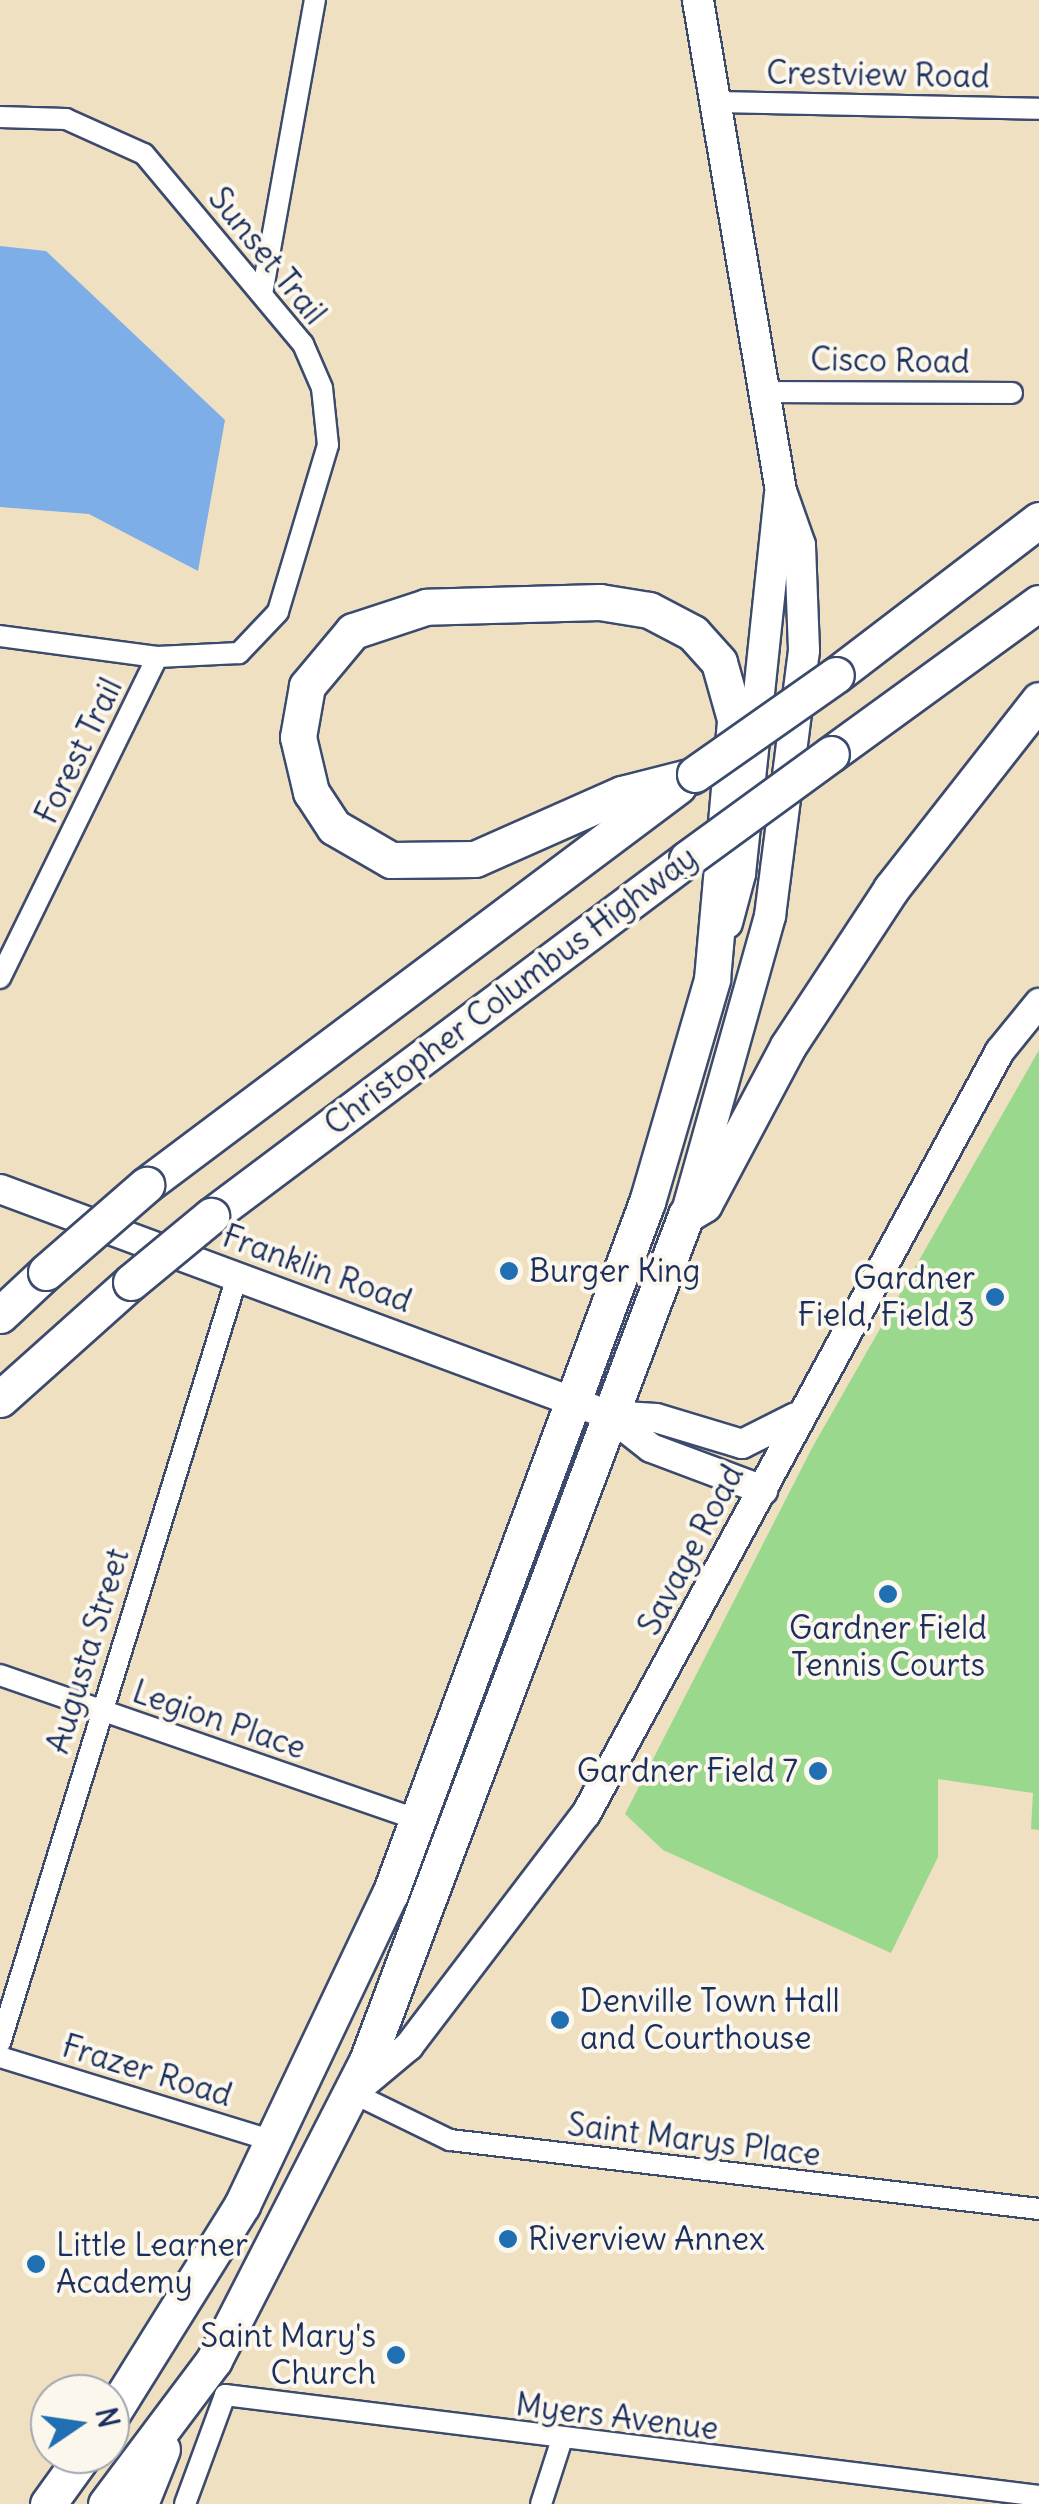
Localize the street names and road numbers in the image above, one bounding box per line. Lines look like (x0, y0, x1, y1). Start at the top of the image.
street label: Crestview Road (766, 54, 990, 96)
street label: Sunset Trail (200, 180, 334, 332)
street label: Cisco Road (810, 340, 970, 382)
street label: Forest Trail (27, 672, 131, 830)
street label: Christopher Columbus Highway (317, 838, 705, 1144)
street label: Franklin Road (217, 1217, 417, 1321)
street label: Savage Road (630, 1458, 752, 1642)
street label: Augusta Street (39, 1544, 137, 1758)
street label: Legion Place (128, 1672, 310, 1768)
street label: Frazer Road (58, 2027, 236, 2115)
street label: Saint Marys Place (565, 2105, 823, 2175)
street label: Myers Avenue (514, 2386, 720, 2448)

